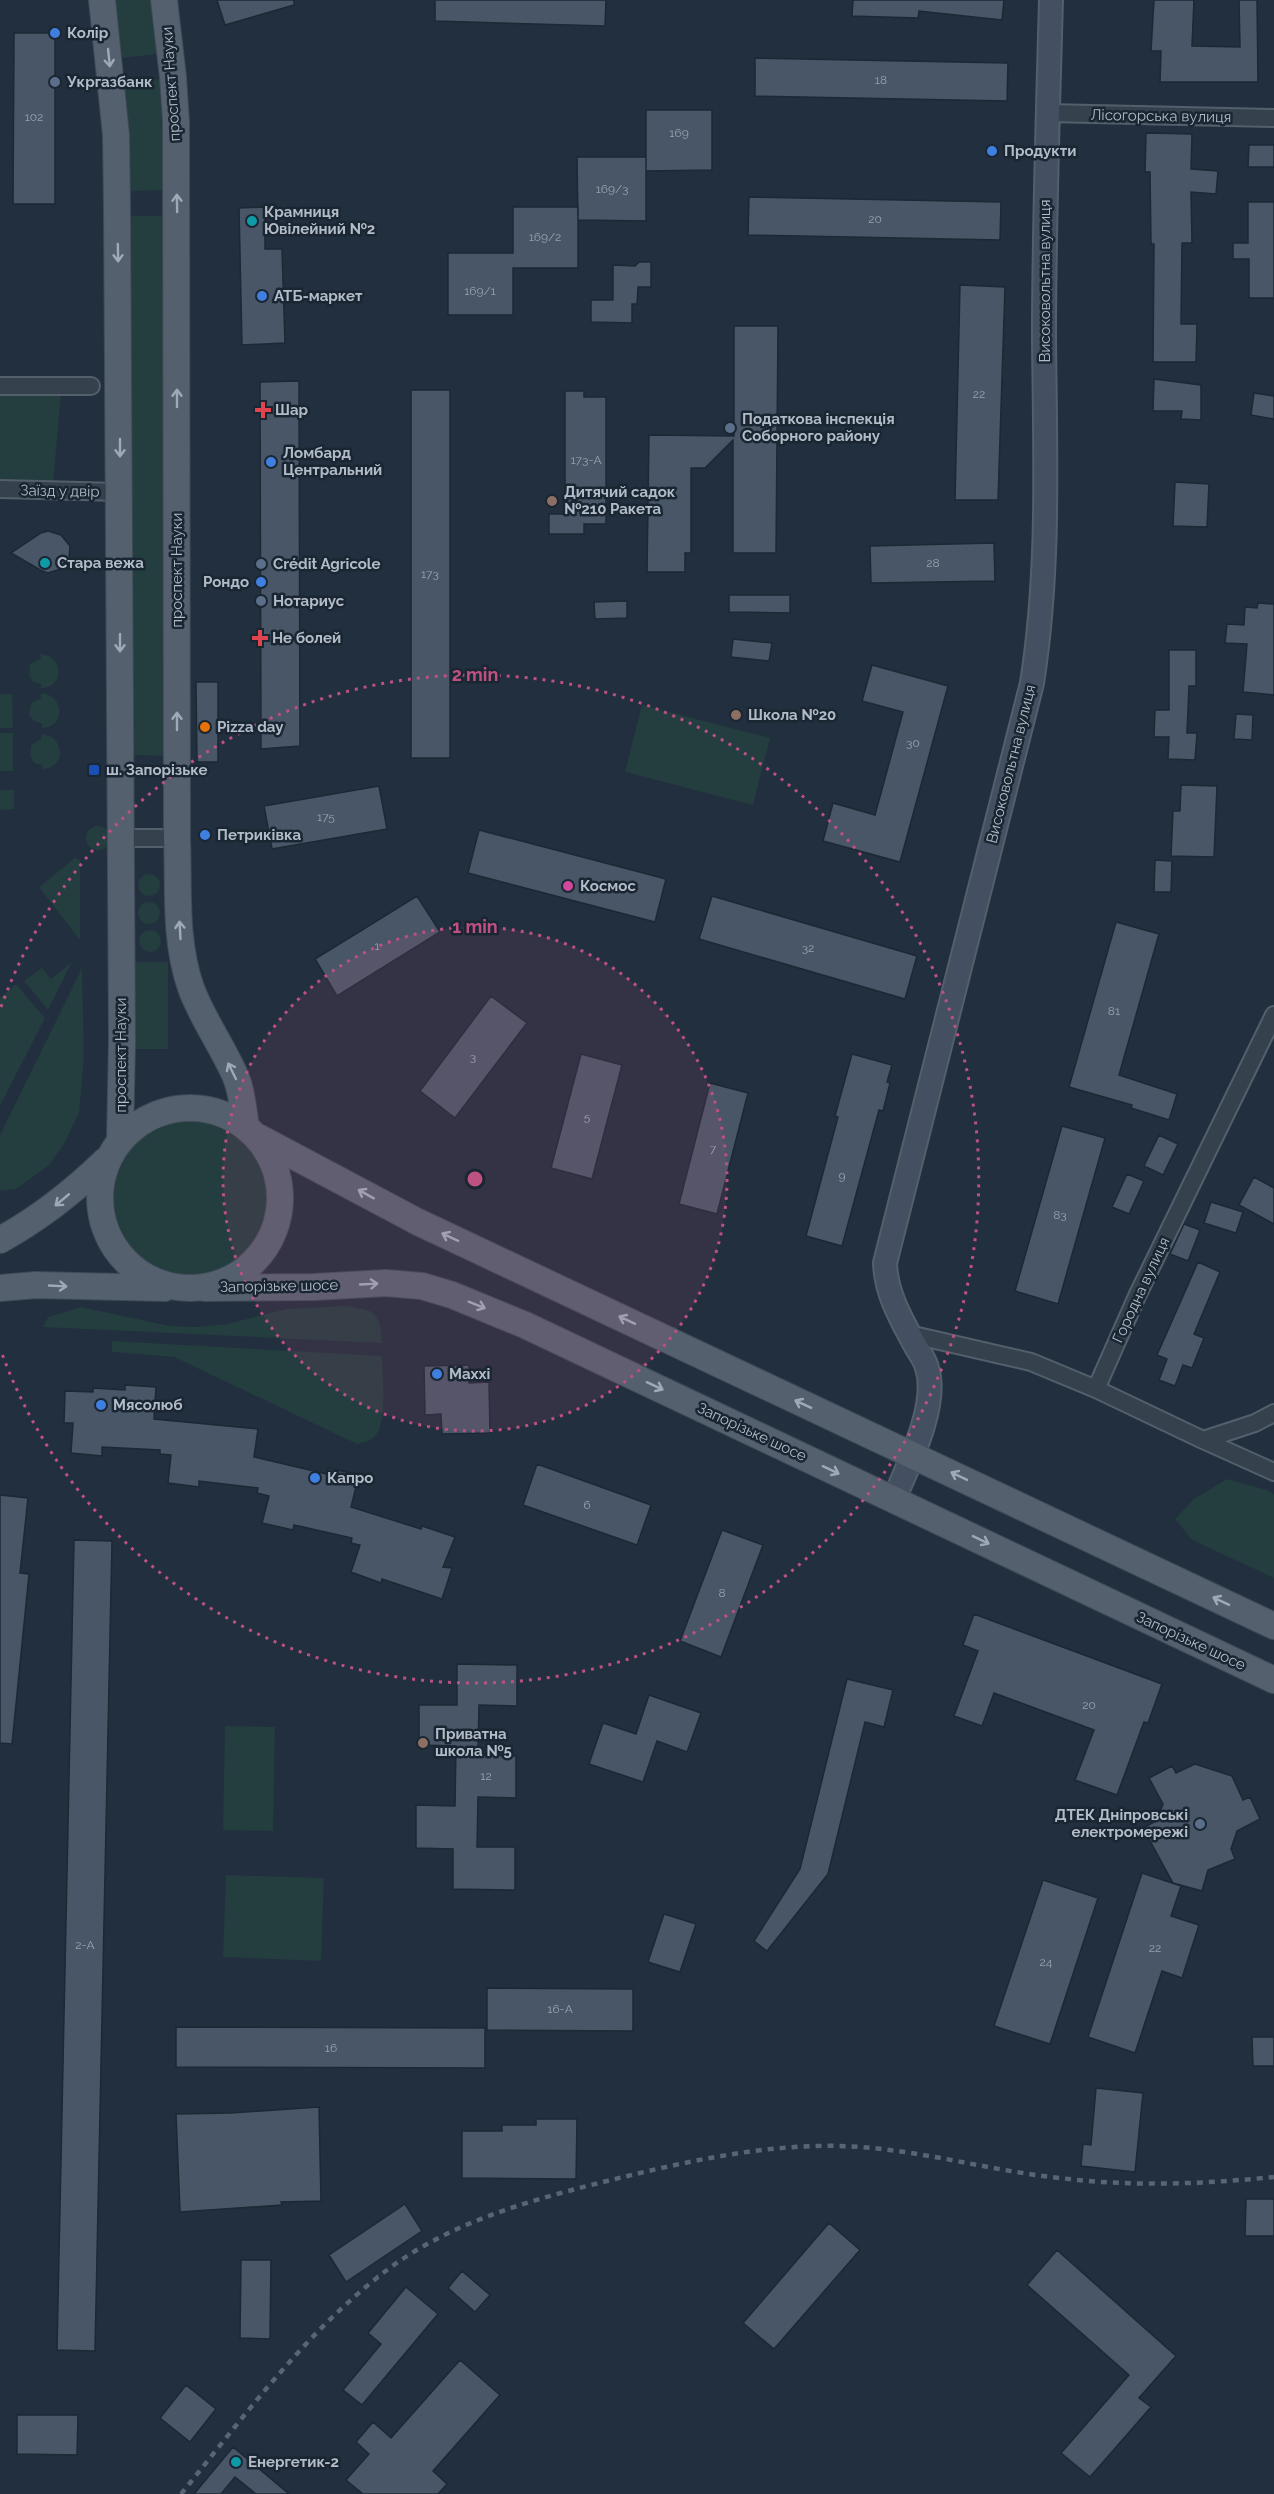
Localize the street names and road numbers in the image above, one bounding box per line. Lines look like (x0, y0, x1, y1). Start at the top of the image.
street label: проспект Науки (158, 26, 184, 142)
street label: Лісогорська вулиця (1090, 106, 1232, 126)
street label: Високовольтна вулиця (1036, 199, 1054, 363)
street label: Заїзд у двір (20, 481, 100, 501)
street label: проспект Науки (168, 513, 186, 627)
street label: Високовольтна вулиця (983, 683, 1039, 845)
street label: проспект Науки (112, 998, 130, 1112)
street label: Городна вулиця (1109, 1234, 1173, 1346)
street label: Запорізьке шосе (220, 1276, 339, 1296)
street label: Запорізьке шосе (695, 1399, 810, 1465)
street label: Запорізьке шосе (1134, 1608, 1249, 1674)

